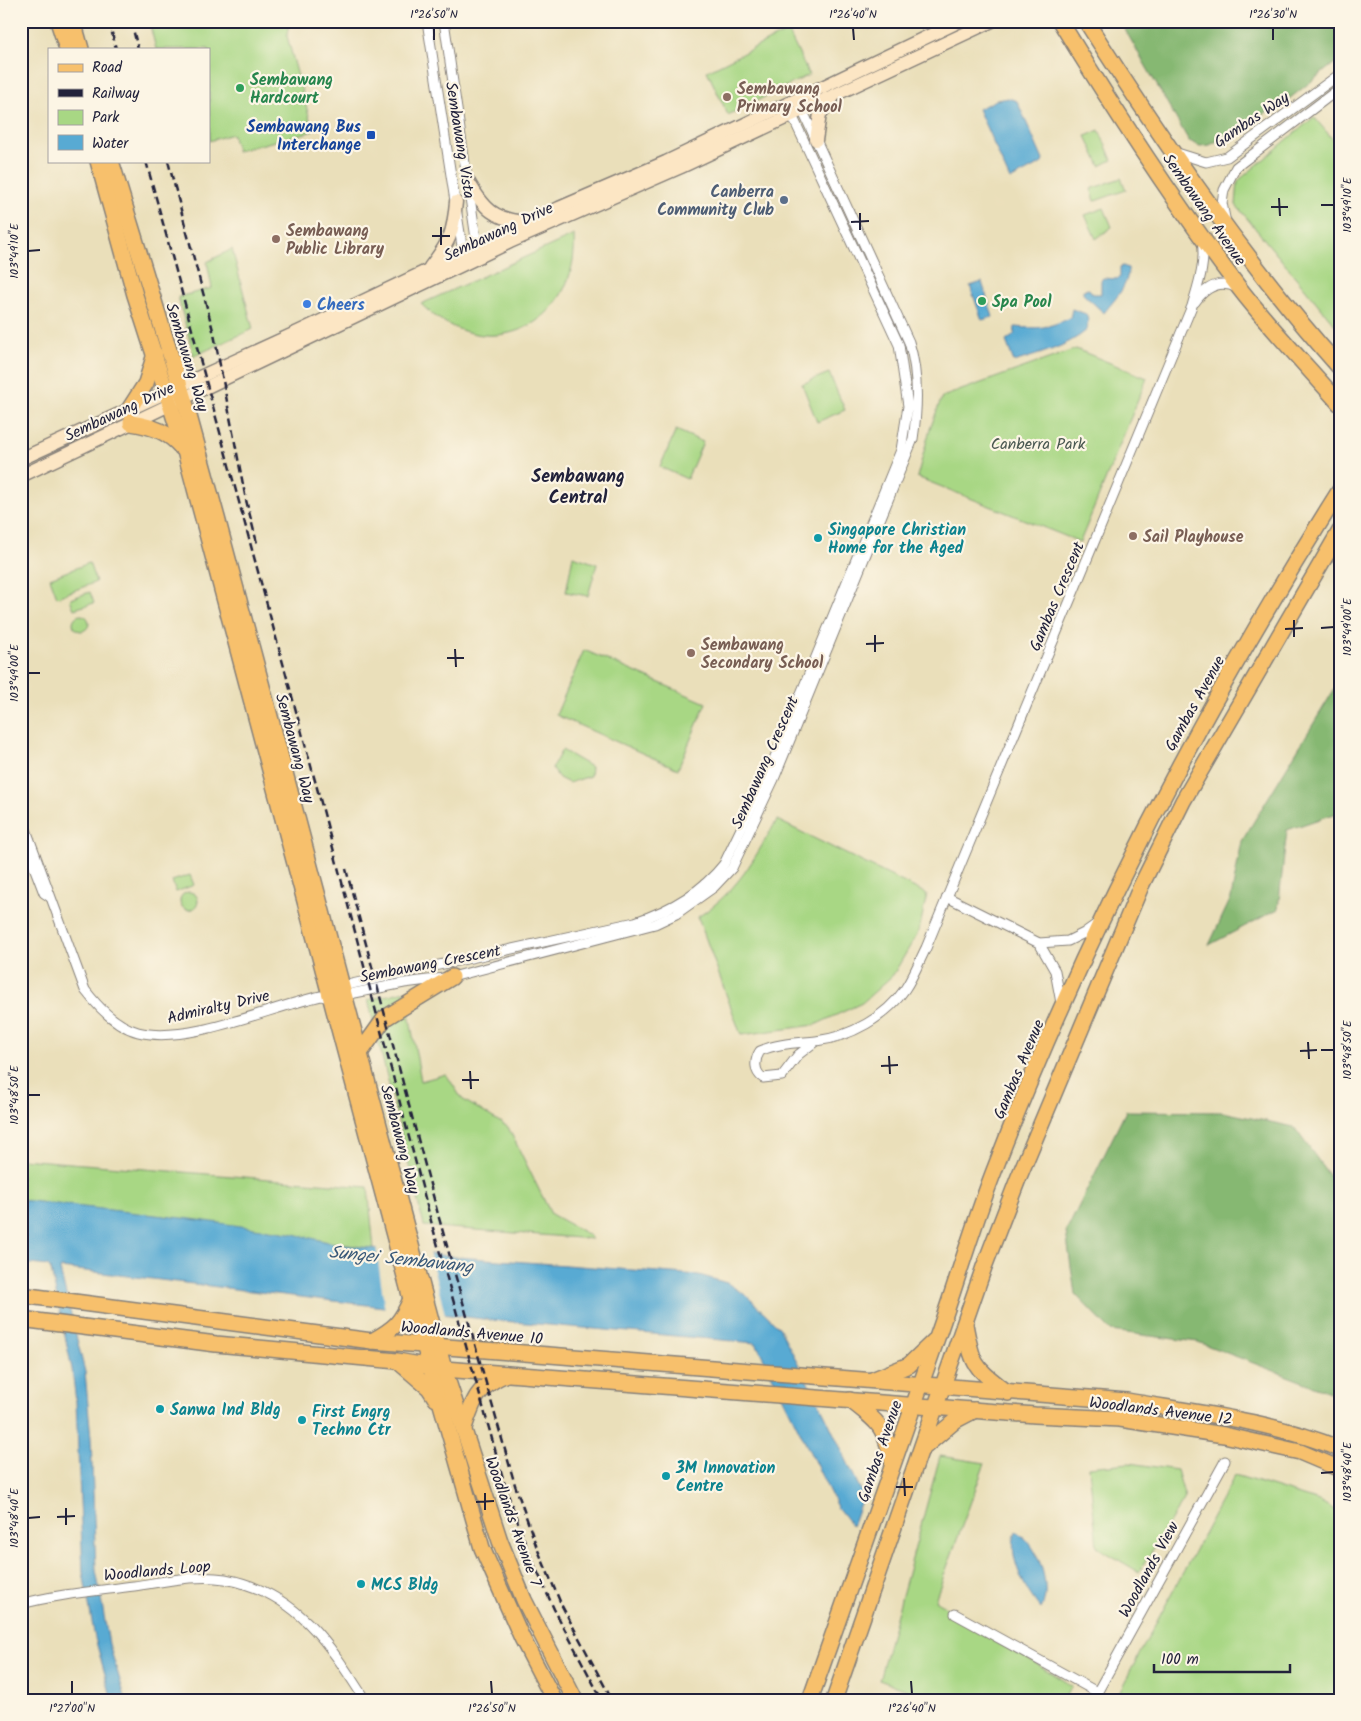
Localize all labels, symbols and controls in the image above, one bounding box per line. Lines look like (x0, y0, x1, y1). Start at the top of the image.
text: 1°26'50"N (410, 5, 458, 24)
text: 1°26'40"N (829, 5, 877, 24)
text: 1°26'30"N (1249, 5, 1297, 24)
legend (48, 48, 210, 162)
text: Road (92, 56, 123, 80)
place label: Sembawang Hardcourt (250, 68, 333, 111)
place label: Sembawang Primary School (737, 77, 843, 120)
street label: Sembawang Vista (438, 80, 481, 200)
text: Railway (92, 82, 140, 106)
marker: Sembawang Hardcourt (234, 82, 246, 94)
street label: Gambas Way (1209, 85, 1295, 155)
marker: Sembawang Primary School (721, 91, 733, 103)
text: Park (92, 106, 120, 130)
place label: Sembawang Bus Interchange (247, 115, 362, 158)
marker: Sembawang Bus Interchange (365, 129, 377, 141)
text: Water (92, 132, 129, 156)
street label: Sembawang Avenue (1156, 149, 1252, 271)
text: 103°49'10"E (1338, 176, 1357, 233)
place label: Canberra Community Club (657, 180, 774, 223)
marker: Canberra Community Club (778, 194, 790, 206)
street label: Sembawang Drive (440, 196, 558, 269)
place label: Sembawang Public Library (286, 219, 385, 262)
text: 103°49'10"E (5, 222, 24, 279)
marker: Sembawang Public Library (270, 233, 282, 245)
place label: Spa Pool (992, 290, 1052, 315)
place label: Cheers (317, 293, 365, 318)
marker: Spa Pool (976, 295, 988, 307)
marker: Cheers (301, 298, 313, 310)
street label: Sembawang Way (158, 300, 215, 415)
street label: Sembawang Drive (61, 376, 179, 449)
park label: Canberra Park (991, 432, 1086, 457)
district label: Sembawang Central (531, 463, 625, 513)
place label: Singapore Christian Home for the Aged (828, 518, 966, 561)
place label: Sail Playhouse (1143, 525, 1244, 550)
marker: Sail Playhouse (1127, 530, 1139, 542)
marker: Singapore Christian Home for the Aged (812, 532, 824, 544)
street label: Gambas Crescent (1023, 537, 1092, 655)
text: 103°49'00"E (1338, 597, 1357, 656)
place label: Sembawang Secondary School (701, 633, 824, 676)
text: 103°49'00"E (5, 643, 24, 702)
marker: Sembawang Secondary School (685, 647, 697, 659)
street label: Gambas Avenue (1159, 651, 1232, 756)
street label: Sembawang Way (268, 691, 321, 807)
street label: Sembawang Crescent (725, 691, 806, 833)
street label: Sembawang Crescent (358, 938, 504, 990)
street label: Admiralty Drive (165, 984, 272, 1031)
street label: Gambas Avenue (987, 1016, 1052, 1123)
text: 103°48'50"E (1338, 1019, 1357, 1080)
text: 103°48'50"E (5, 1064, 24, 1125)
street label: Sembawang Way (373, 1082, 426, 1198)
water label: Sungei Sembawang (327, 1239, 476, 1283)
street label: Woodlands Avenue 10 (400, 1315, 544, 1352)
street label: Woodlands Avenue 12 (1088, 1390, 1234, 1433)
street label: Gambas Avenue (851, 1397, 910, 1506)
place label: Sanwa Ind Bldg (170, 1398, 281, 1423)
place label: First Engrg Techno Ctr (312, 1400, 392, 1443)
marker: Sanwa Ind Bldg (154, 1403, 166, 1415)
marker: First Engrg Techno Ctr (296, 1414, 308, 1426)
text: 103°48'40"E (1338, 1441, 1357, 1502)
street label: Woodlands Avenue 7 (477, 1453, 548, 1591)
place label: 3M Innovation Centre (675, 1456, 776, 1499)
marker: 3M Innovation Centre (660, 1470, 672, 1482)
text: 103°48'40"E (5, 1487, 24, 1548)
street label: Woodlands View (1113, 1517, 1186, 1622)
street label: Woodlands Loop (103, 1554, 212, 1589)
place label: MCS Bldg (371, 1573, 439, 1598)
marker: MCS Bldg (355, 1578, 367, 1590)
scale bar (1154, 1641, 1290, 1673)
text: 100 m (1161, 1648, 1199, 1672)
text: 1°27'00"N (49, 1699, 95, 1718)
text: 1°26'50"N (468, 1699, 516, 1718)
text: 1°26'40"N (888, 1699, 936, 1718)

